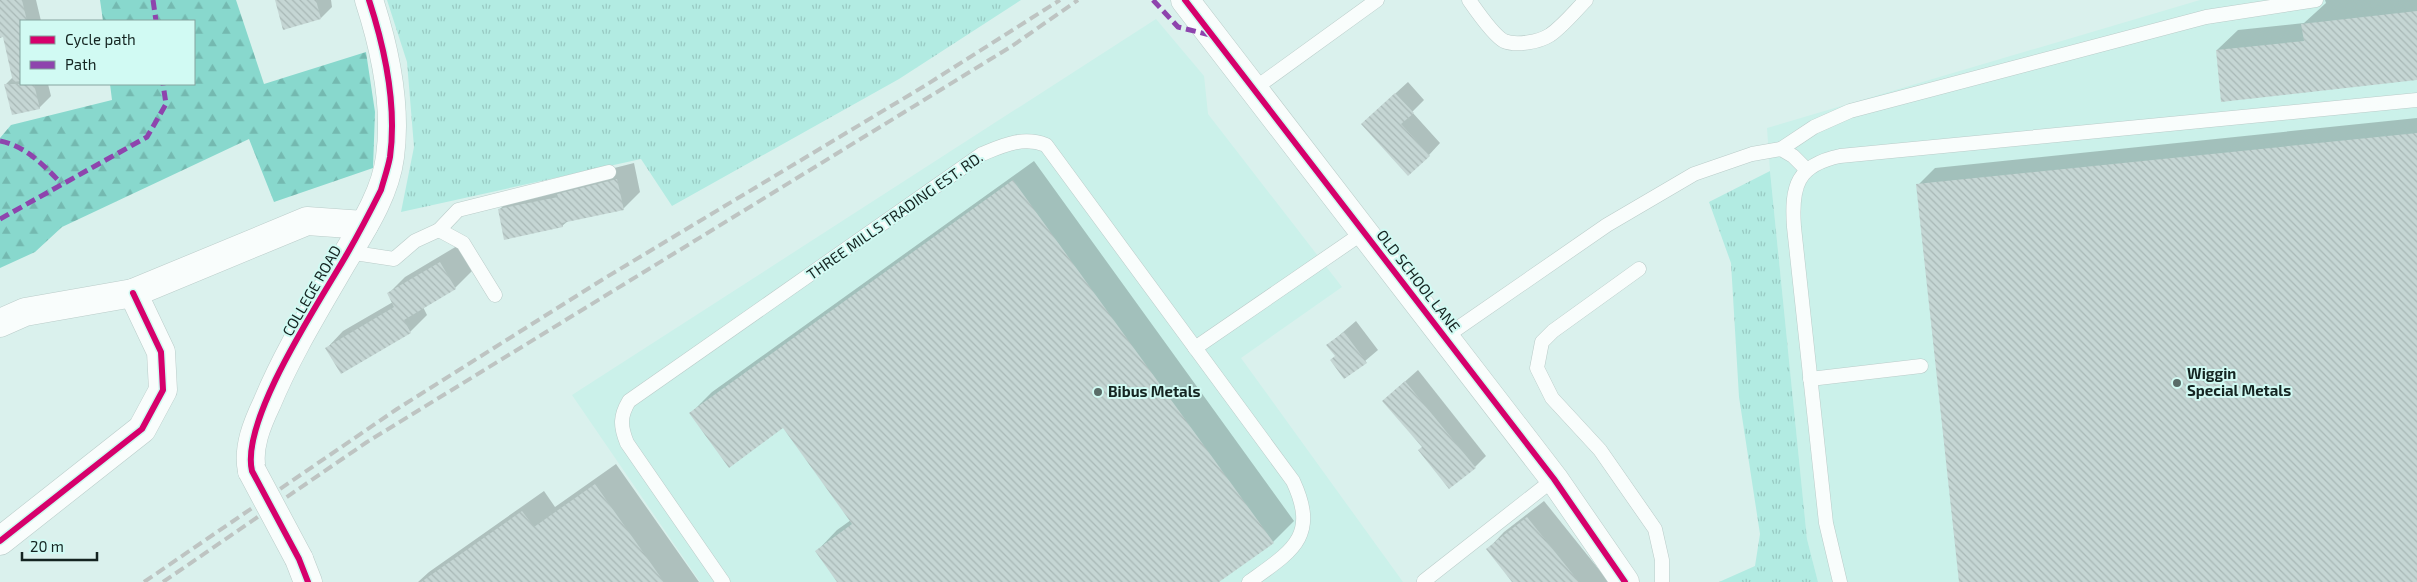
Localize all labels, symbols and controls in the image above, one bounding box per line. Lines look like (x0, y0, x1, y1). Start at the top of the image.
legend (20, 20, 195, 85)
text: Cycle path (65, 30, 136, 48)
text: Path (65, 55, 96, 73)
street label: THREE MILLS TRADING EST. RD. (803, 147, 986, 283)
street label: OLD SCHOOL LANE (1373, 226, 1464, 335)
street label: COLLEGE ROAD (278, 242, 344, 339)
place label: Wiggin Special Metals (2187, 364, 2291, 399)
marker: Wiggin Special Metals (2171, 377, 2183, 389)
place label: Bibus Metals (1108, 382, 1201, 400)
marker: Bibus Metals (1092, 386, 1104, 398)
scale bar (22, 530, 98, 562)
text: 20 m (30, 537, 64, 555)

